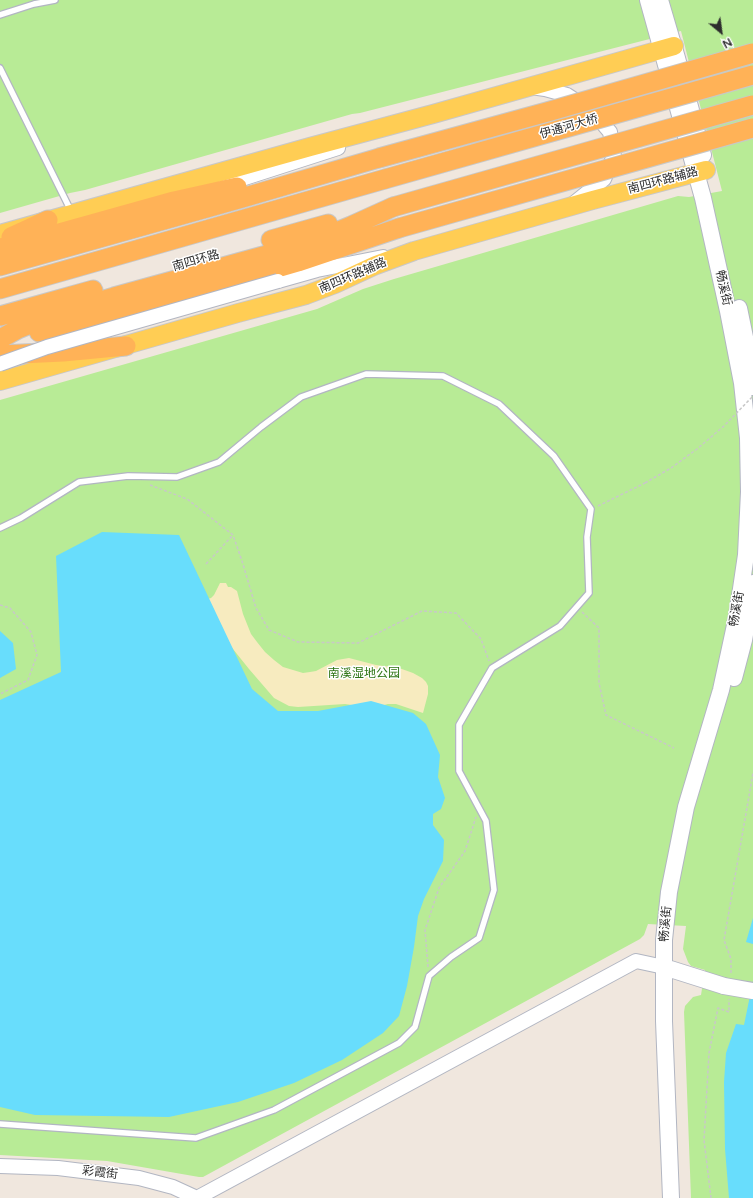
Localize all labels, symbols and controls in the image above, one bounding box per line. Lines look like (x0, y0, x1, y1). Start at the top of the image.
north arrow (701, 12, 741, 52)
text: N (720, 35, 734, 51)
street label: 伊通河大桥 (538, 112, 600, 142)
street label: 南四环路辅路 (626, 165, 700, 197)
street label: 南四环路 (171, 247, 221, 275)
street label: 南四环路辅路 (317, 255, 389, 297)
street label: 畅溪街 (712, 269, 734, 307)
street label: 畅溪街 (727, 590, 747, 628)
park label: 南溪湿地公园 (328, 667, 400, 681)
street label: 畅溪街 (657, 905, 675, 943)
street label: 彩霞街 (81, 1164, 119, 1182)

